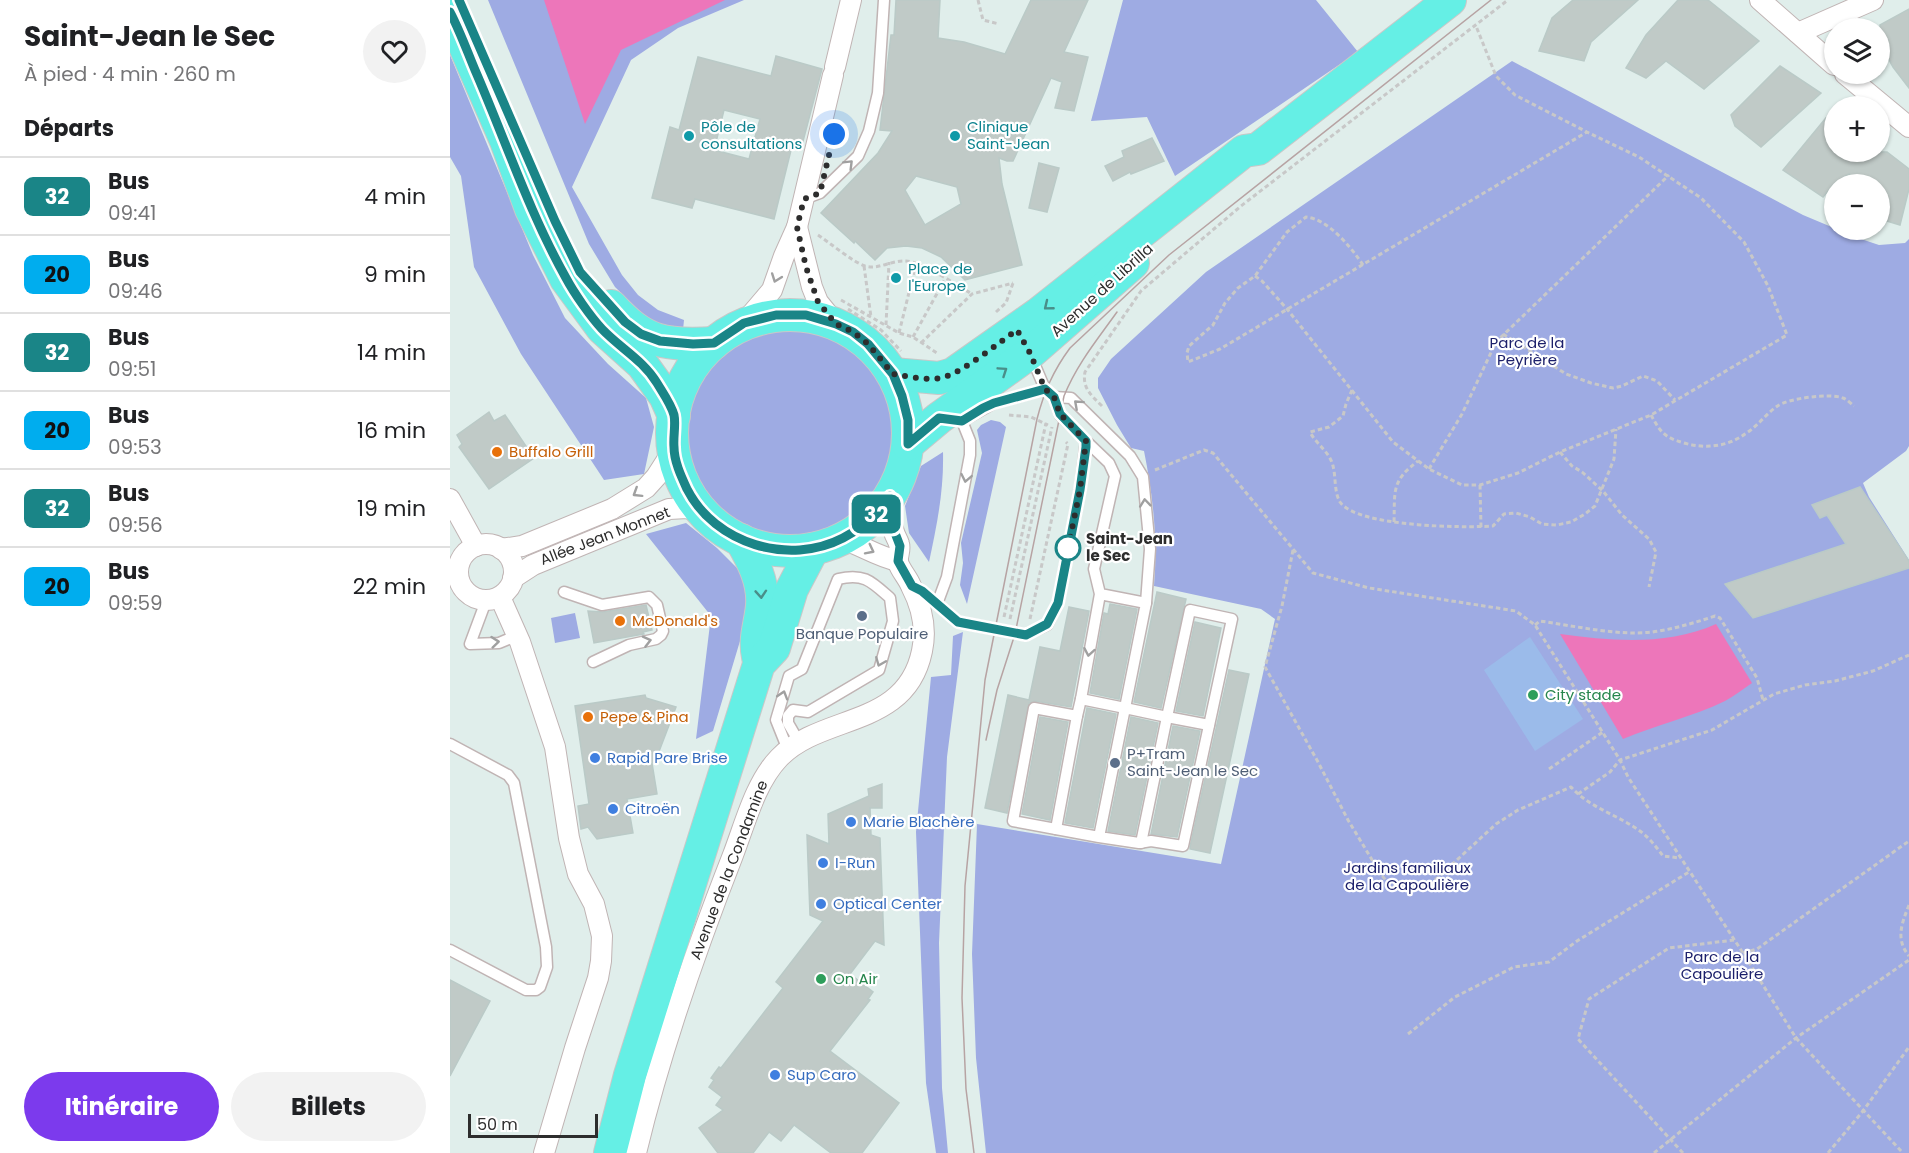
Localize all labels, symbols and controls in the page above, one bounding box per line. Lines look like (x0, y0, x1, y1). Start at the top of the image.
text: Saint-Jean le Sec (24, 17, 275, 56)
map controls (1824, 18, 1890, 240)
button: layers (1824, 18, 1890, 84)
button: heart (363, 20, 426, 83)
text: À pied · 4 min · 260 m (24, 60, 236, 88)
button: + (1824, 96, 1890, 162)
text: Départs (24, 113, 114, 144)
place label: Pôle de consultations (701, 116, 802, 154)
place label: Clinique Saint-Jean (967, 116, 1050, 154)
your location (819, 119, 849, 149)
marker: Pôle de consultations (682, 129, 696, 143)
marker: Clinique Saint-Jean (948, 129, 962, 143)
one-way arrow (843, 160, 853, 171)
text: Bus (108, 166, 150, 197)
button: − (1824, 174, 1890, 240)
text: 4 min (364, 181, 426, 212)
text: 32 (45, 182, 69, 211)
text: 09:41 (108, 199, 156, 227)
street label: Avenue de Librilla (1046, 238, 1157, 341)
text: Bus (108, 244, 150, 275)
place label: Place de l'Europe (908, 258, 972, 296)
text: 9 min (364, 259, 426, 290)
text: 20 (44, 260, 70, 289)
marker: Place de l'Europe (889, 271, 903, 285)
one-way arrow (771, 273, 784, 283)
text: 09:46 (108, 277, 163, 305)
one-way arrow (1044, 299, 1055, 310)
text: Bus (108, 322, 150, 353)
park label: Parc de la Peyrière (1490, 332, 1564, 370)
text: 14 min (357, 337, 426, 368)
text: 32 (45, 338, 69, 367)
text: 09:51 (108, 355, 156, 383)
one-way arrow (996, 367, 1007, 378)
text: Bus (108, 400, 150, 431)
one-way arrow (1074, 400, 1085, 411)
text: 16 min (357, 415, 426, 446)
text: 20 (44, 416, 70, 445)
text: 09:53 (108, 433, 162, 461)
place label: Buffalo Grill (509, 441, 593, 462)
marker: Buffalo Grill (490, 445, 504, 459)
one-way arrow (960, 473, 973, 483)
text: Bus (108, 478, 150, 509)
one-way arrow (633, 486, 643, 498)
text: 19 min (357, 493, 426, 524)
text: 32 (45, 494, 69, 523)
line badge: 32 (849, 494, 903, 534)
one-way arrow (1139, 499, 1152, 508)
text: 32 (864, 500, 888, 529)
street label: Allée Jean Monnet (537, 501, 673, 570)
text: 09:56 (108, 511, 163, 539)
place label: Saint-Jean le Sec (1086, 528, 1173, 566)
marker: Saint-Jean le Sec (1055, 535, 1081, 561)
one-way arrow (864, 543, 874, 554)
text: Bus (108, 556, 150, 587)
text: 22 min (353, 571, 426, 602)
text: 20 (44, 572, 70, 601)
text: 09:59 (108, 589, 163, 617)
one-way arrow (754, 590, 767, 599)
marker: Banque Populaire (855, 609, 869, 623)
place label: McDonald's (632, 610, 718, 631)
marker: McDonald's (613, 614, 627, 628)
place label: Banque Populaire (796, 623, 928, 644)
one-way arrow (642, 635, 652, 648)
one-way arrow (490, 636, 499, 649)
one-way arrow (1084, 647, 1096, 657)
one-way arrow (875, 655, 887, 666)
place label: City stade (1545, 684, 1621, 705)
marker: City stade (1526, 688, 1540, 702)
one-way arrow (776, 690, 789, 701)
place label: Pepe & Pina (600, 706, 689, 727)
marker: Pepe & Pina (581, 710, 595, 724)
place label: P+Tram Saint-Jean le Sec (1127, 743, 1258, 781)
place label: Rapid Pare Brise (607, 747, 728, 768)
marker: Rapid Pare Brise (588, 751, 602, 765)
marker: P+Tram Saint-Jean le Sec (1108, 756, 1122, 770)
street label: Avenue de la Condamine (685, 777, 773, 963)
place label: Citroën (625, 798, 680, 819)
marker: Citroën (606, 802, 620, 816)
place label: Marie Blachère (863, 811, 975, 832)
marker: Marie Blachère (844, 815, 858, 829)
place label: I-Run (835, 852, 875, 873)
marker: I-Run (816, 856, 830, 870)
park label: Jardins familiaux de la Capoulière (1343, 857, 1471, 895)
place label: Optical Center (833, 893, 942, 914)
marker: Optical Center (814, 897, 828, 911)
park label: Parc de la Capoulière (1681, 946, 1763, 984)
place label: On Air (833, 968, 878, 989)
marker: On Air (814, 972, 828, 986)
place label: Sup Caro (787, 1064, 856, 1085)
marker: Sup Caro (768, 1068, 782, 1082)
button: Itinéraire (24, 1072, 219, 1141)
button: Billets (231, 1072, 426, 1141)
scale bar (468, 1111, 598, 1138)
text: 50 m (477, 1113, 518, 1136)

